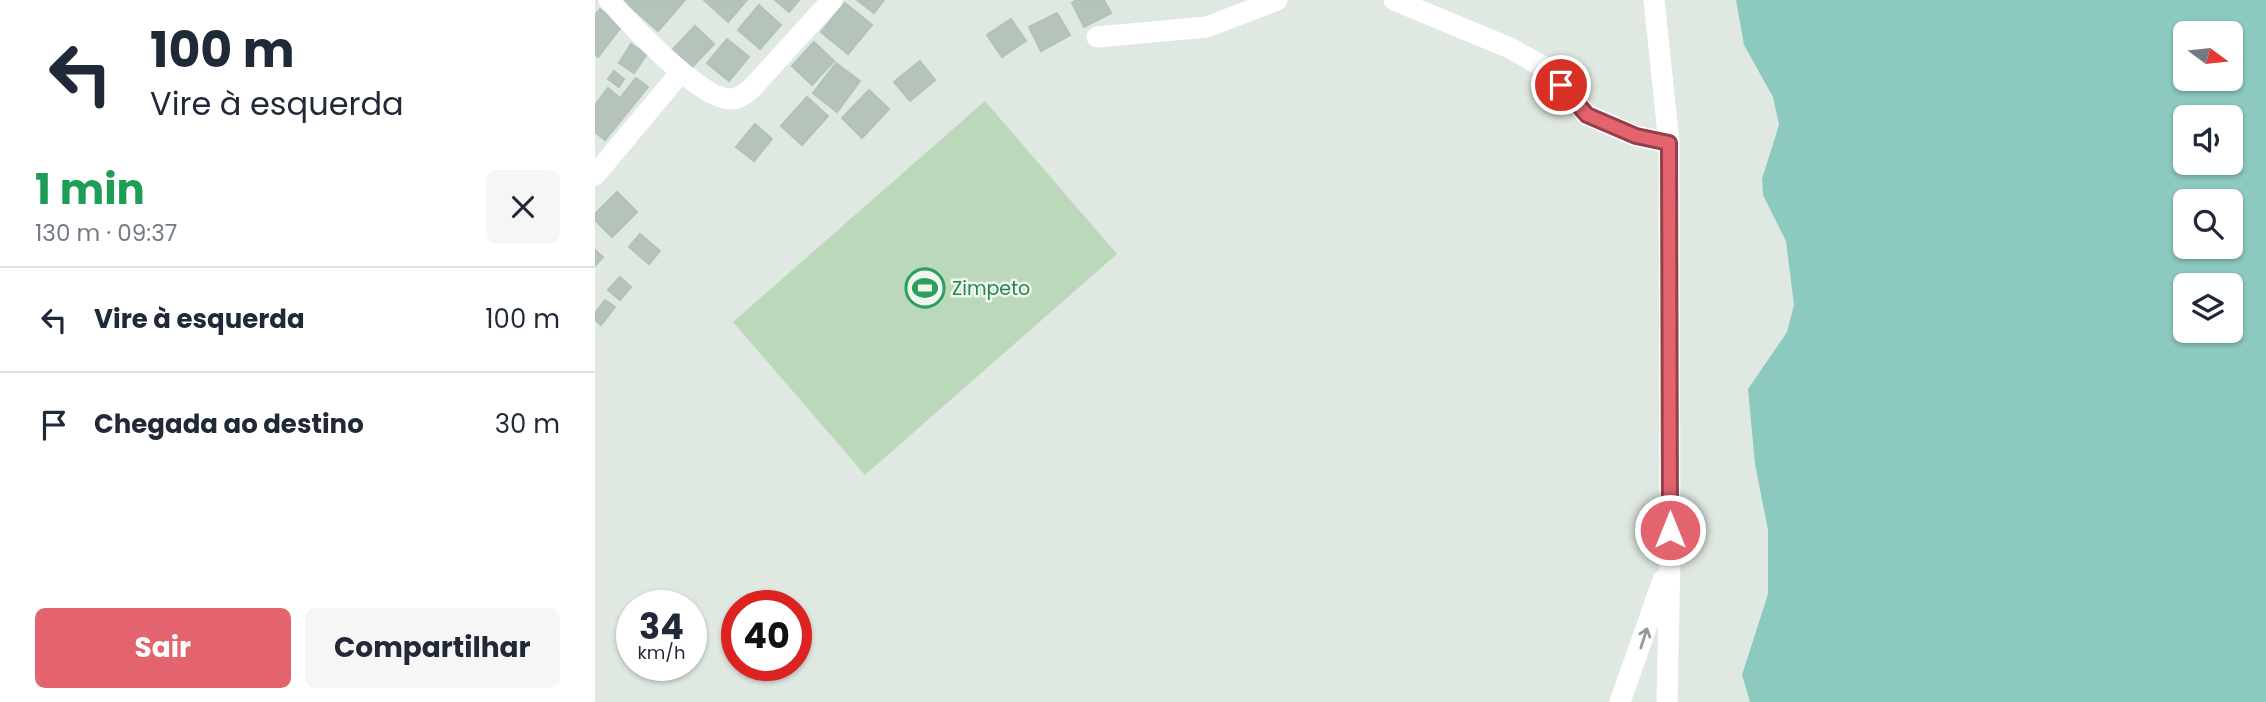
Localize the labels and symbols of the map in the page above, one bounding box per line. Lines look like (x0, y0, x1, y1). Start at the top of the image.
north arrow (2173, 21, 2243, 91)
pin (1531, 55, 1591, 115)
sports icon: Zimpeto (904, 267, 946, 309)
place label: Zimpeto (952, 275, 1030, 302)
position arrow (1633, 493, 1707, 567)
speed limit sign: 40 (721, 590, 812, 681)
one-way arrow (1639, 628, 1651, 650)

